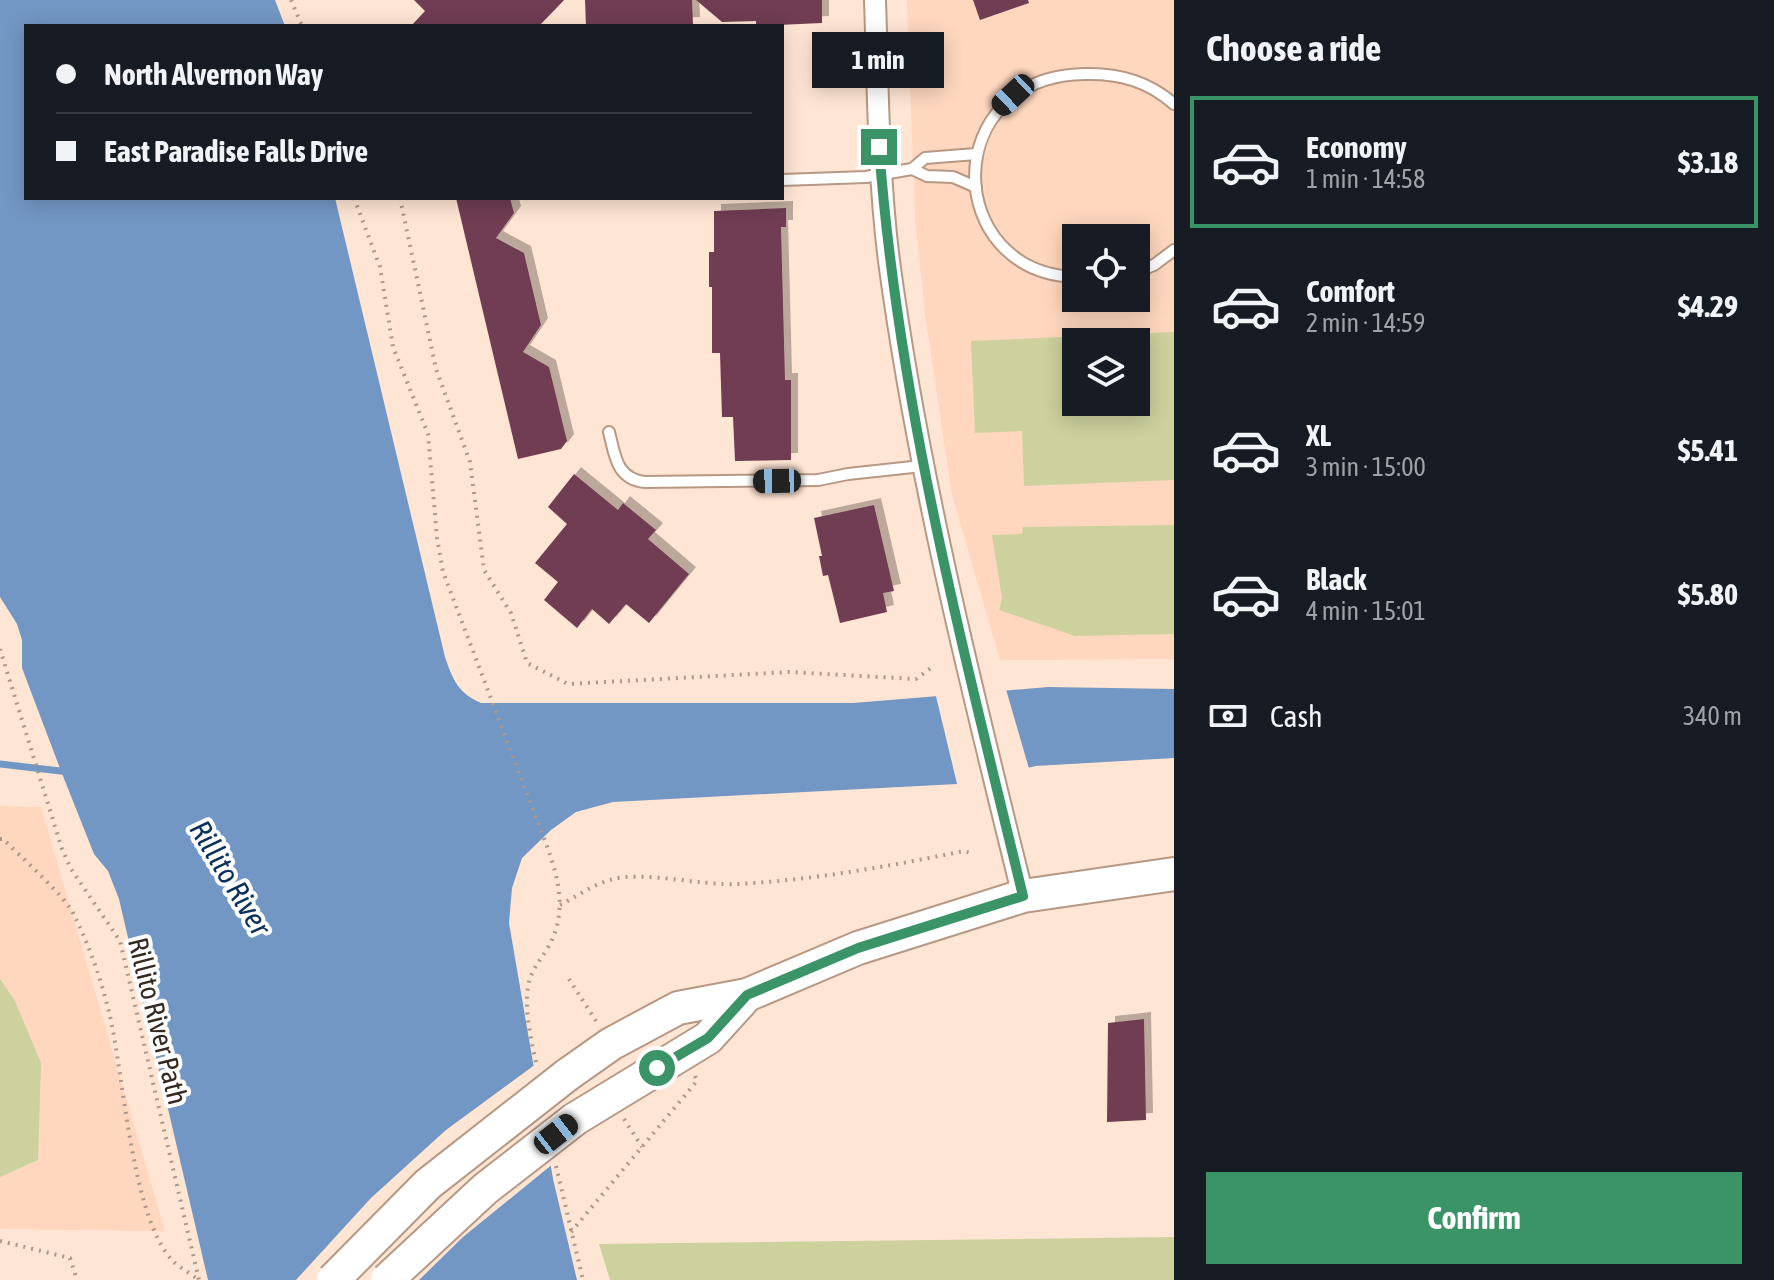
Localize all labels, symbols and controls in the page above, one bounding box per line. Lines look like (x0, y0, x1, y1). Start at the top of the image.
text: Choose a ride (1206, 27, 1381, 69)
callout: 1 min (813, 31, 945, 87)
text: 1 min (851, 45, 905, 75)
text: North Alvernon Way (104, 57, 323, 91)
car (987, 70, 1039, 120)
icon: car (1210, 126, 1282, 198)
route end (861, 129, 897, 165)
text: Economy (1306, 130, 1407, 164)
text: East Paradise Falls Drive (104, 134, 368, 168)
text: $3.18 (1678, 145, 1738, 179)
text: 1 min · 14:58 (1306, 164, 1425, 194)
map controls (1062, 224, 1150, 416)
button: locate (1062, 224, 1150, 312)
icon: car (1210, 270, 1282, 342)
text: Comfort (1306, 274, 1395, 308)
text: $4.29 (1678, 289, 1738, 323)
text: 2 min · 14:59 (1306, 308, 1425, 338)
button: layers (1062, 328, 1150, 416)
icon: car (1210, 414, 1282, 486)
text: XL (1306, 418, 1331, 452)
text: $5.41 (1678, 433, 1738, 467)
text: 3 min · 15:00 (1306, 452, 1426, 482)
car (753, 469, 801, 493)
icon: car (1210, 558, 1282, 630)
text: Black (1306, 562, 1366, 596)
text: $5.80 (1678, 577, 1738, 611)
text: 4 min · 15:01 (1306, 596, 1426, 626)
icon: cash (1206, 694, 1250, 738)
text: Cash (1270, 699, 1323, 733)
text: 340 m (1683, 701, 1742, 731)
water label: Rillito River (183, 814, 279, 942)
street label: Rillito River Path (122, 934, 194, 1108)
route start (639, 1050, 675, 1086)
car (530, 1110, 582, 1158)
button: Confirm (1206, 1172, 1742, 1264)

